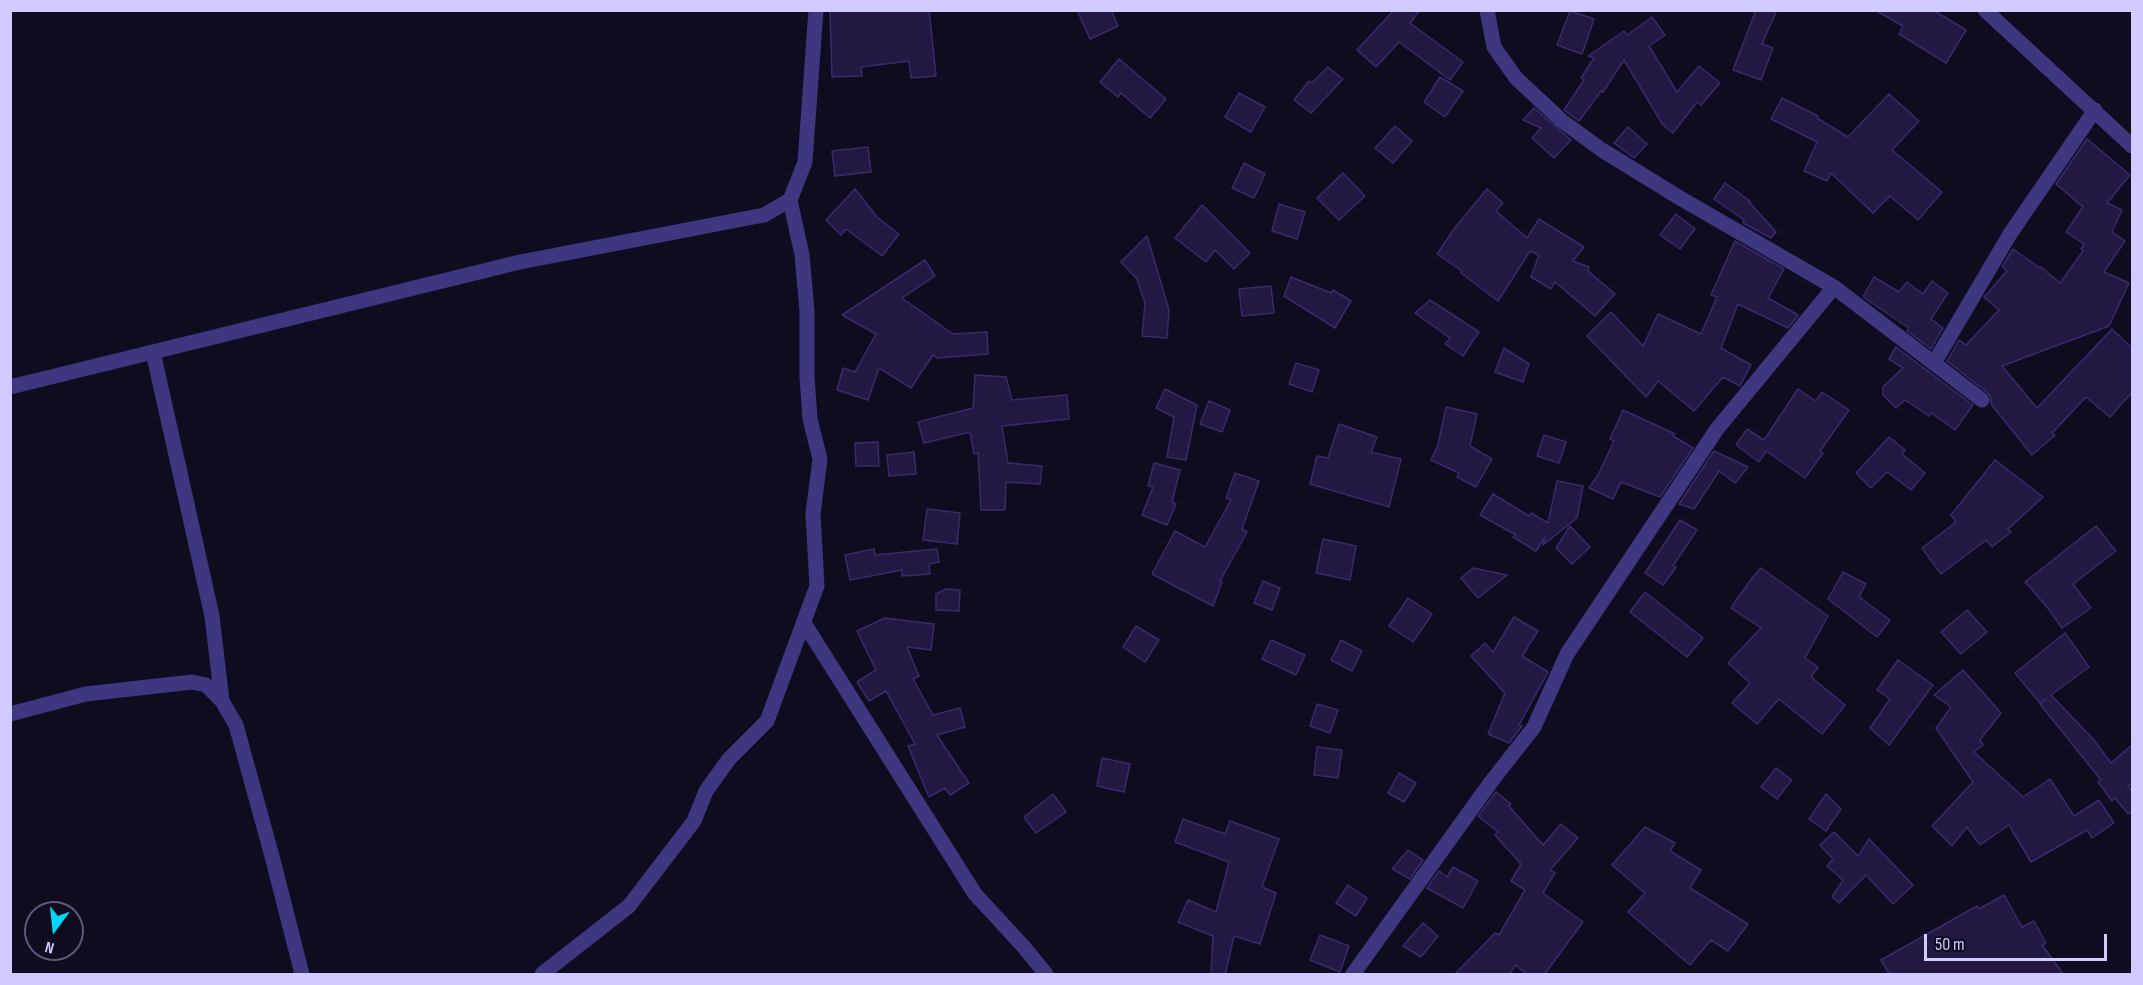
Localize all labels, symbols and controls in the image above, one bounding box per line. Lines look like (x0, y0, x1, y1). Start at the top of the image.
north arrow (24, 901, 84, 961)
scale bar (1927, 922, 2110, 960)
text: 50 m (1935, 934, 1965, 955)
text: N (43, 937, 56, 957)

